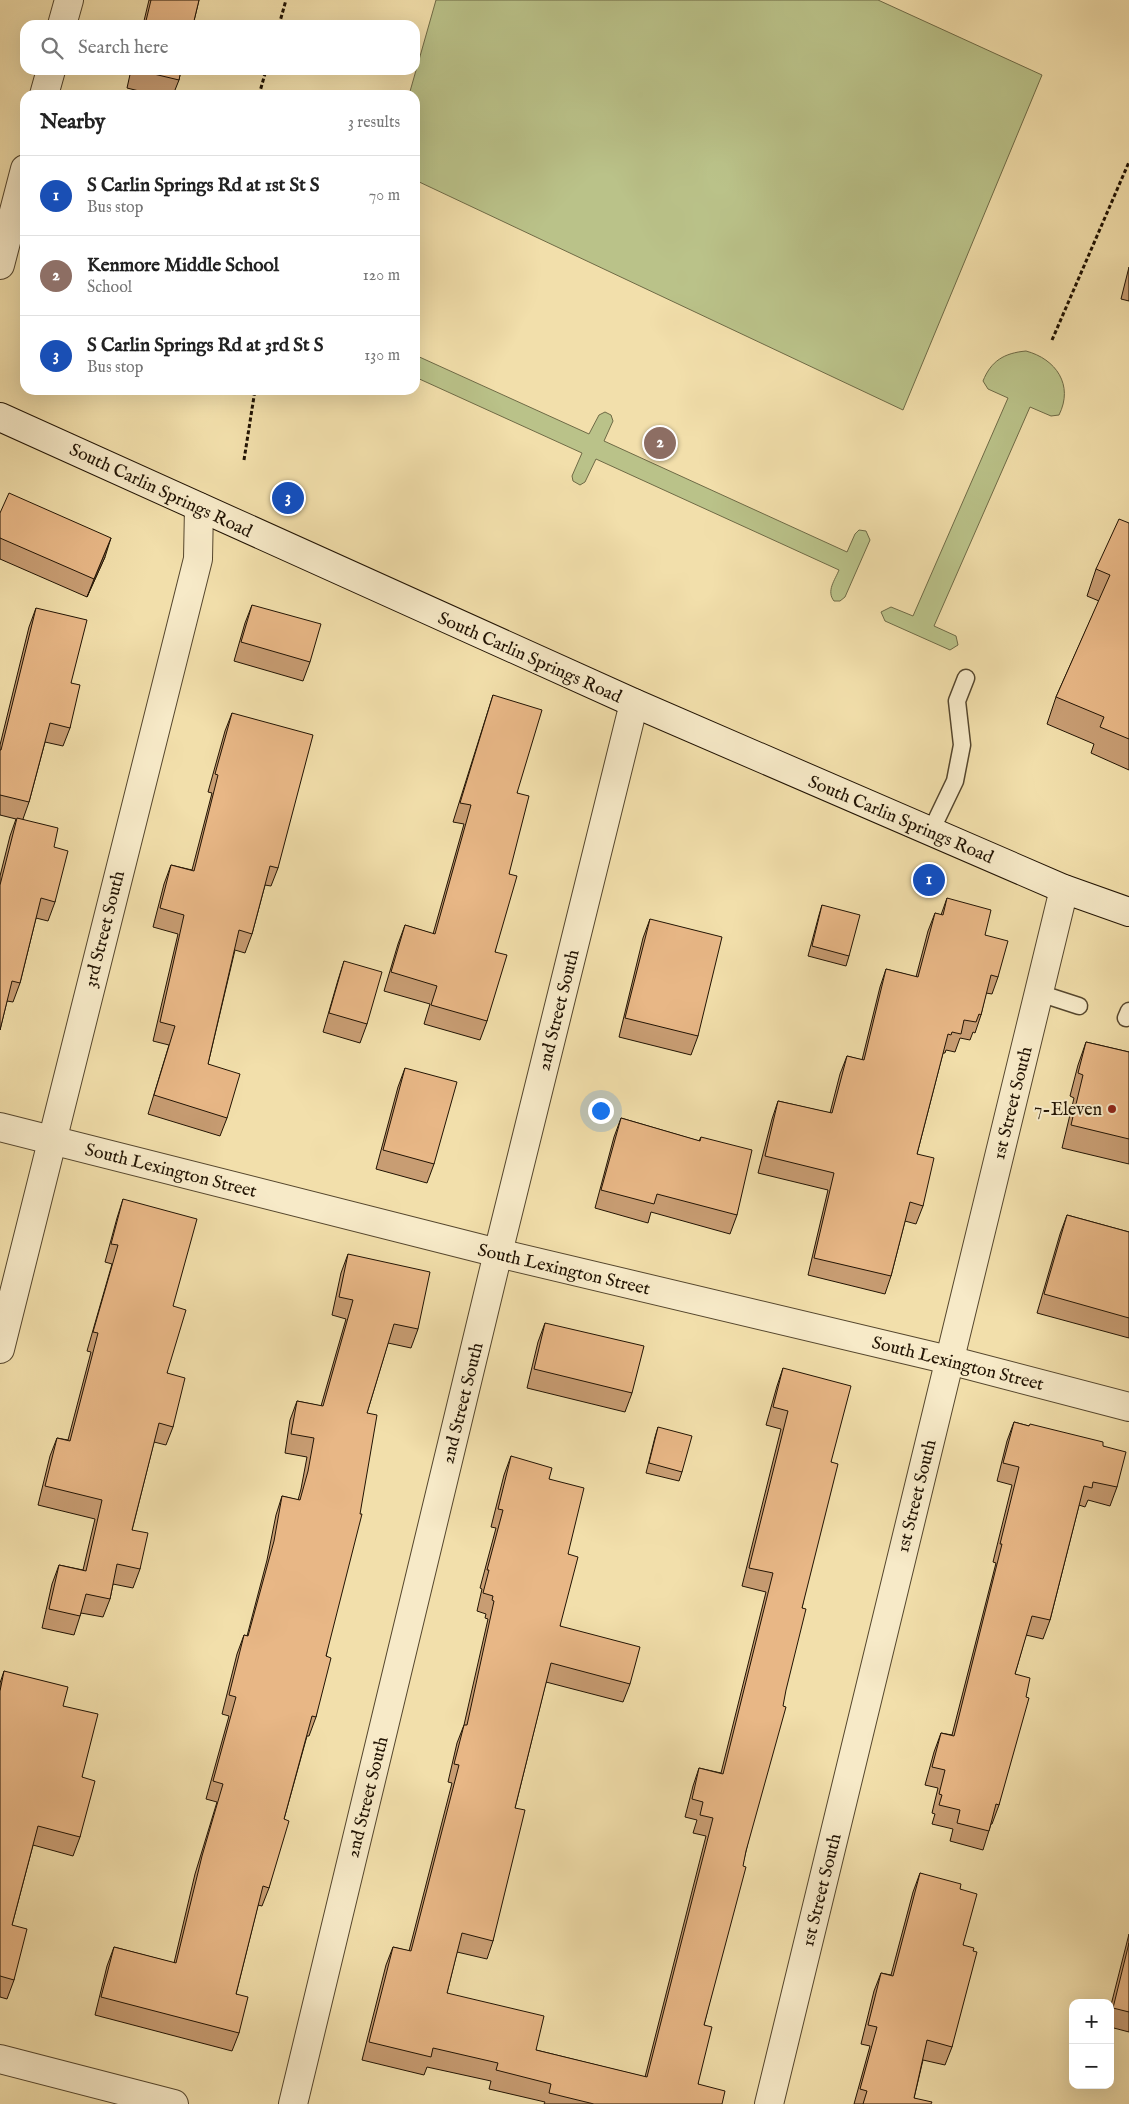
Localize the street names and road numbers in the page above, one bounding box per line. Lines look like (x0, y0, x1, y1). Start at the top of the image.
street label: South Carlin Springs Road (65, 439, 256, 544)
street label: South Carlin Springs Road (434, 607, 625, 710)
street label: South Carlin Springs Road (804, 771, 997, 870)
street label: 3rd Street South (80, 868, 131, 990)
street label: 2nd Street South (533, 947, 586, 1073)
street label: 1st Street South (988, 1044, 1039, 1162)
street label: South Lexington Street (82, 1139, 259, 1204)
street label: South Lexington Street (475, 1239, 652, 1301)
street label: South Lexington Street (869, 1332, 1046, 1397)
street label: 2nd Street South (437, 1340, 490, 1466)
street label: 1st Street South (892, 1437, 943, 1555)
street label: 2nd Street South (342, 1734, 395, 1860)
street label: 1st Street South (797, 1831, 848, 1949)

